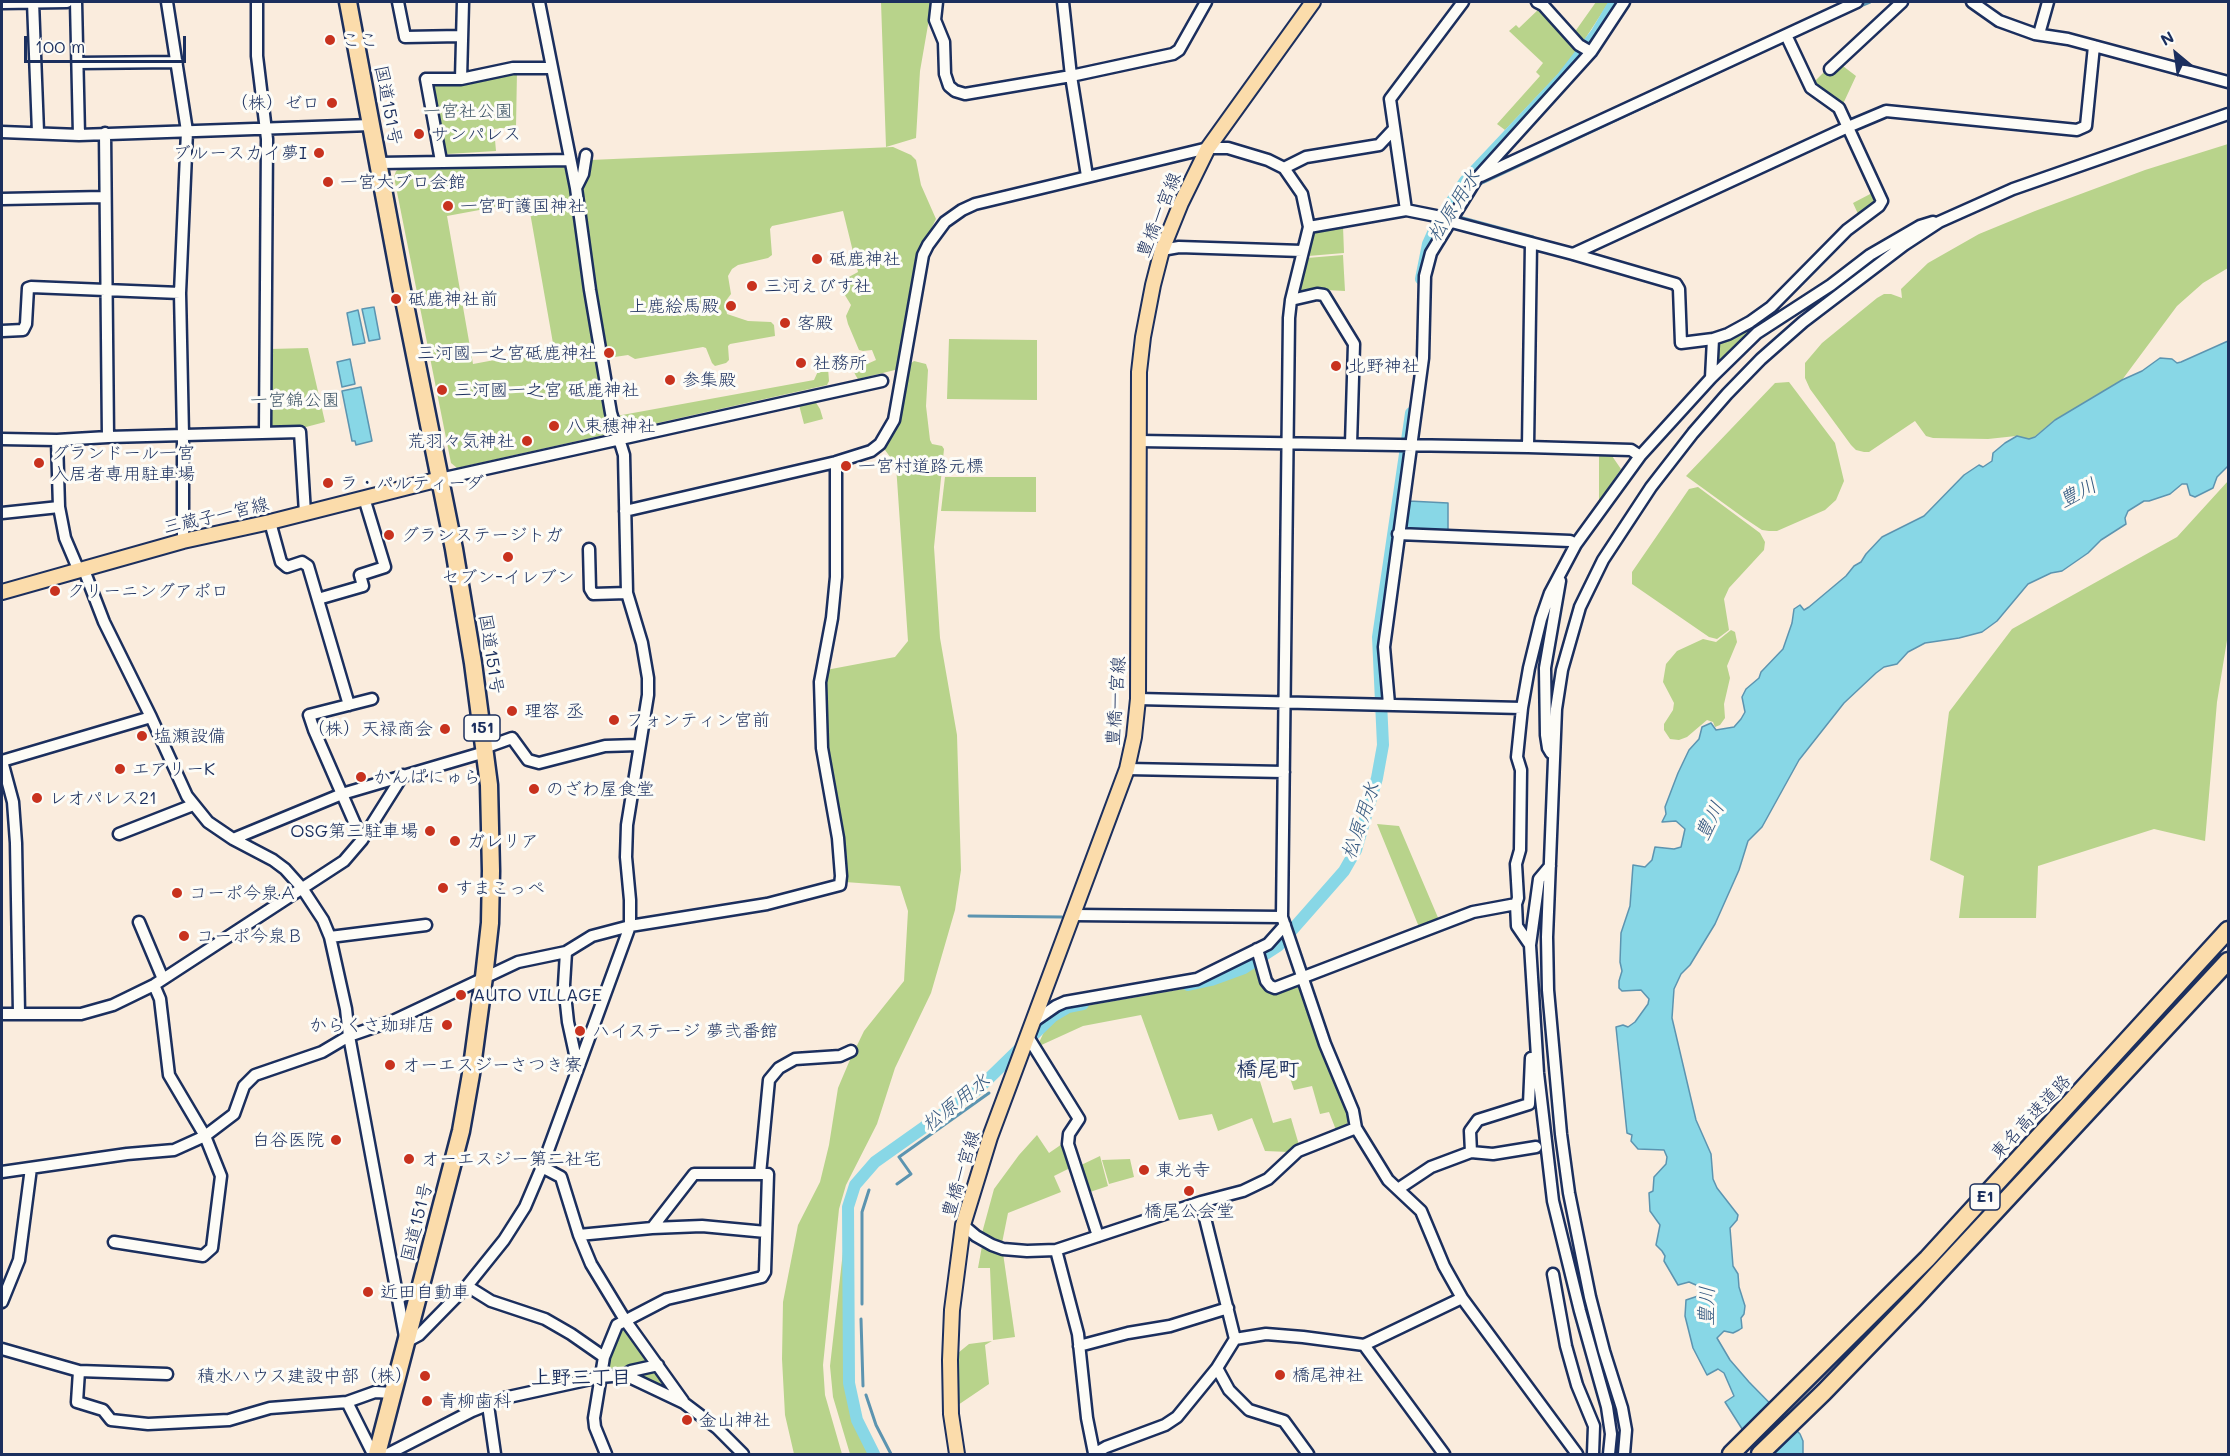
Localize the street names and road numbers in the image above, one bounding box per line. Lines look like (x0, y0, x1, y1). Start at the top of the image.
street label: 国道151号 (370, 63, 406, 147)
street label: 豊橋一宮線 (1132, 169, 1186, 261)
street label: 三蔵子一宮線 (161, 493, 271, 539)
street label: 国道151号 (474, 613, 508, 695)
street label: 豊橋一宮線 (1102, 655, 1130, 747)
road number: 151 (464, 715, 500, 741)
street label: 東名高速道路 (1986, 1070, 2076, 1164)
street label: 豊橋一宮線 (938, 1128, 984, 1220)
street label: 国道151号 (397, 1180, 437, 1264)
road number: E1 (1970, 1184, 2000, 1210)

